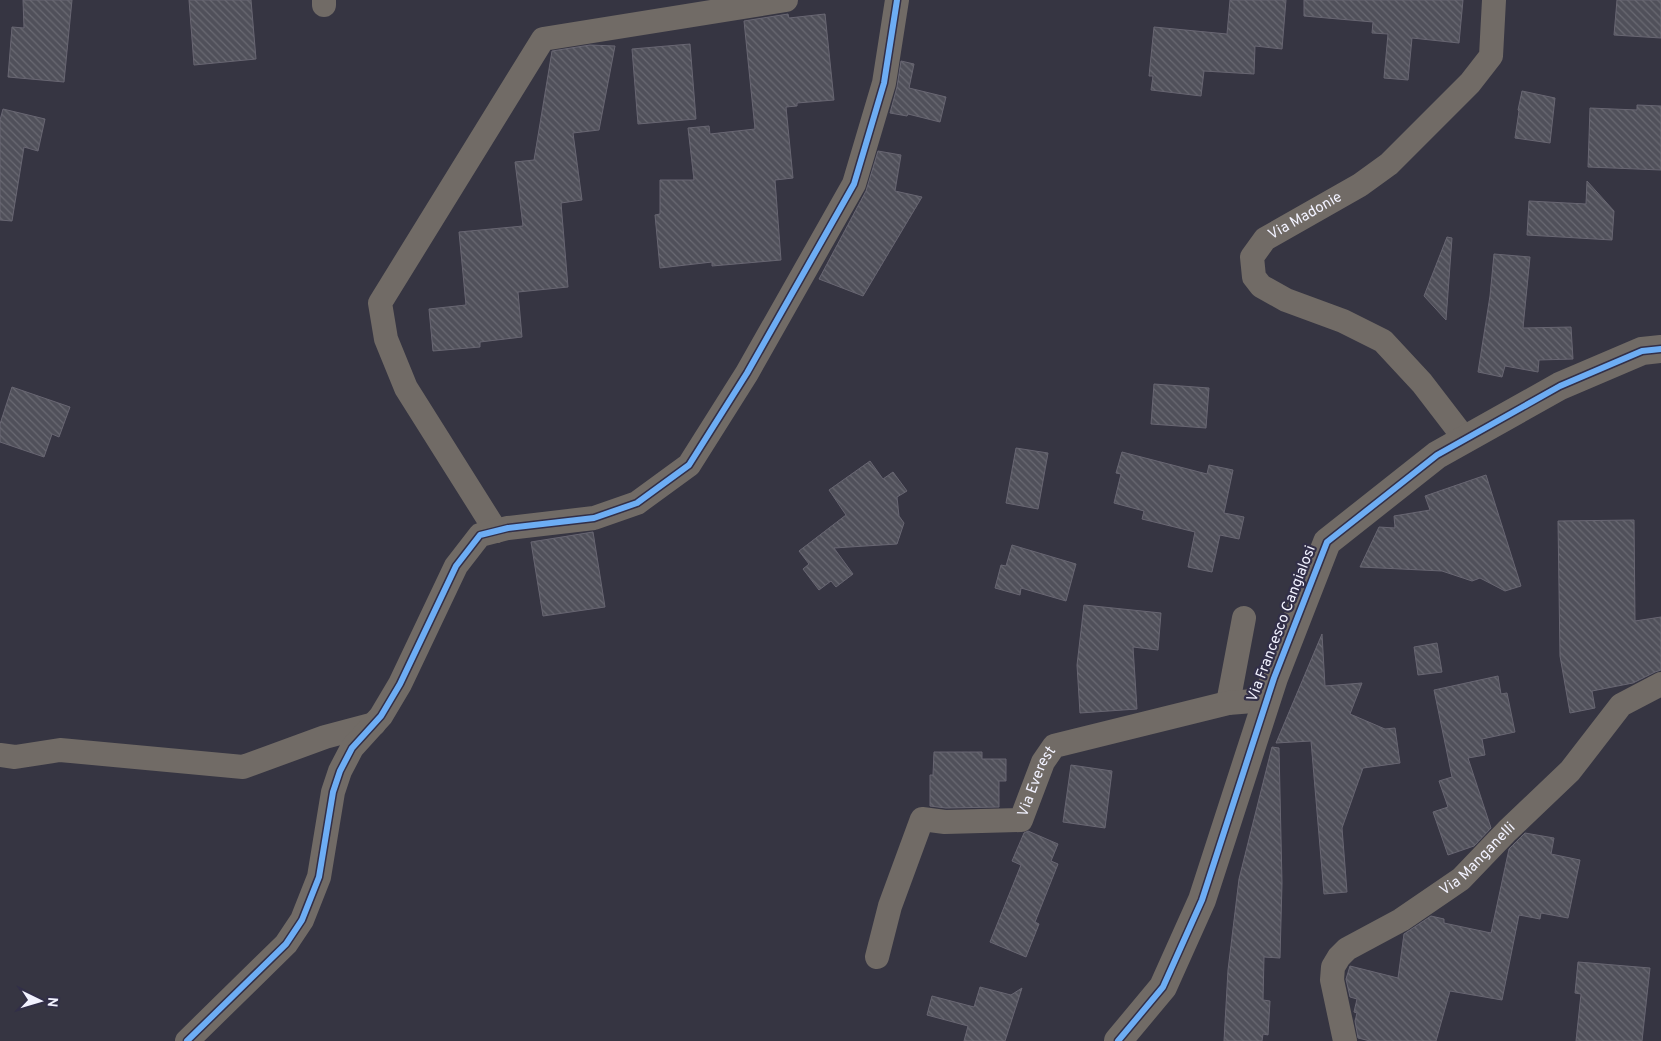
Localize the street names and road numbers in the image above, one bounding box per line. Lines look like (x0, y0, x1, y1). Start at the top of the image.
street label: Via Madonie (1265, 188, 1345, 245)
street label: Via Francesco Cangialosi (1243, 543, 1321, 705)
street label: Via Everest (1014, 743, 1060, 820)
street label: Via Manganelli (1436, 818, 1520, 900)

